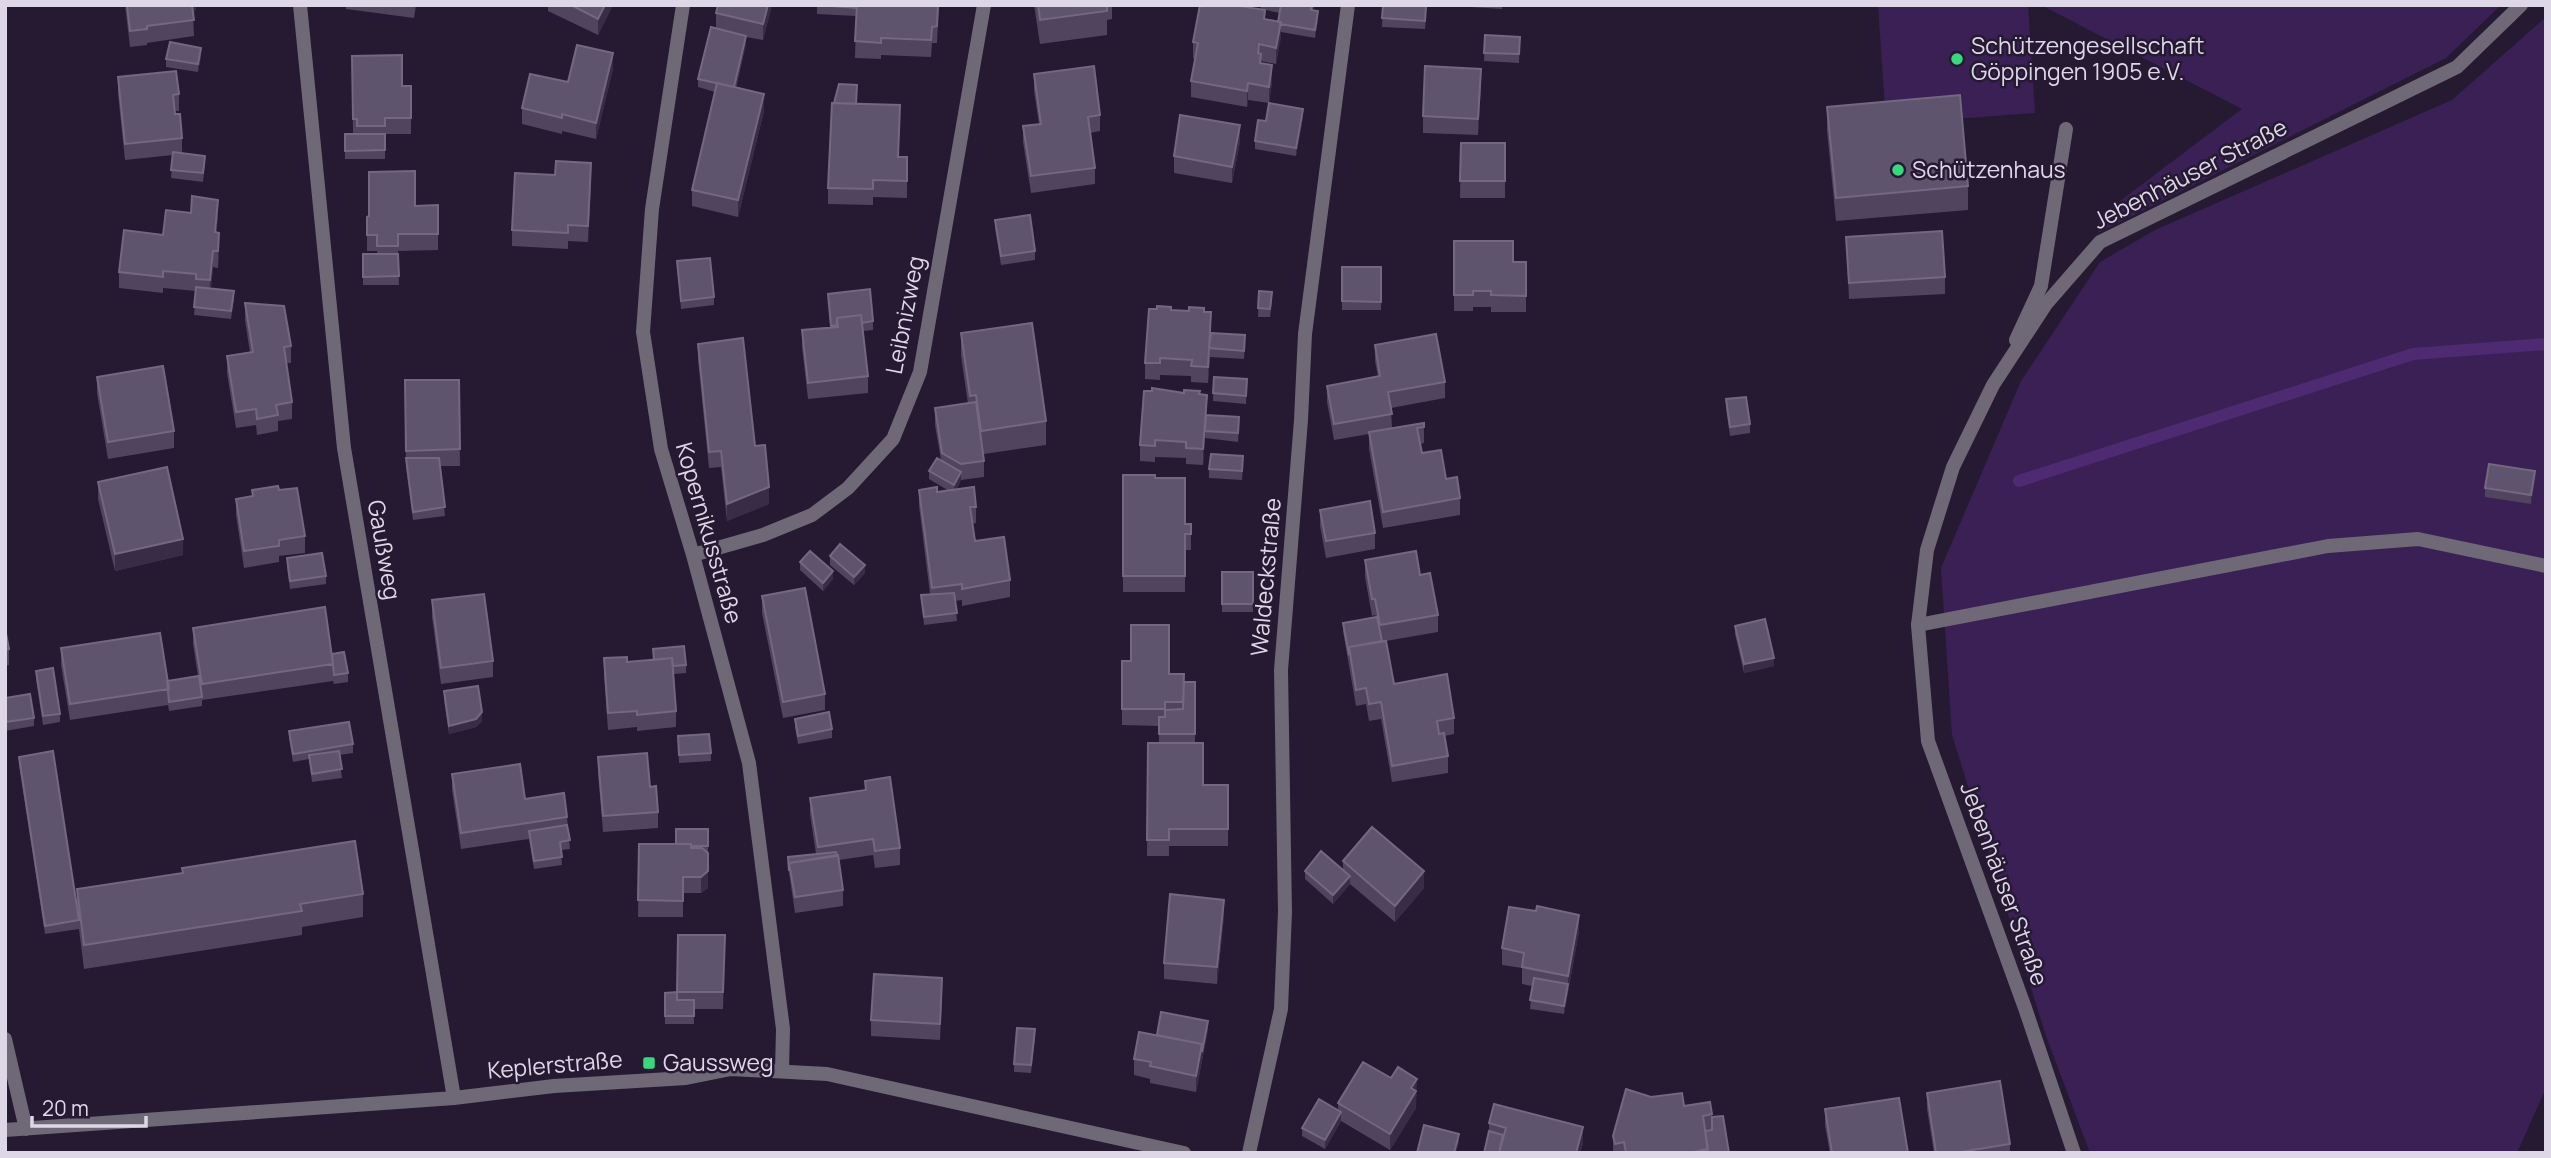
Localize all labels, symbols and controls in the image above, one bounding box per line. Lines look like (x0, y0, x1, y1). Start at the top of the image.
place label: Schützengesellschaft Göppingen 1905 e.V. (1971, 29, 2204, 87)
marker: Schützengesellschaft Göppingen 1905 e.V. (1949, 51, 1965, 67)
street label: Jebenhäuser Straße (2087, 110, 2292, 236)
place label: Schützenhaus (1912, 153, 2066, 185)
marker: Schützenhaus (1890, 162, 1906, 178)
street label: Leibnizweg (877, 253, 931, 377)
street label: Kopernikusstraße (669, 438, 751, 627)
street label: Waldeckstraße (1242, 496, 1288, 657)
street label: Gaußweg (360, 497, 409, 602)
street label: Jebenhäuser Straße (1953, 778, 2057, 990)
street label: Keplerstraße (486, 1042, 624, 1086)
place label: Gaussweg (663, 1046, 774, 1078)
marker: Gaussweg (641, 1055, 657, 1071)
scale bar (32, 1084, 145, 1128)
text: 20 m (42, 1094, 89, 1122)

